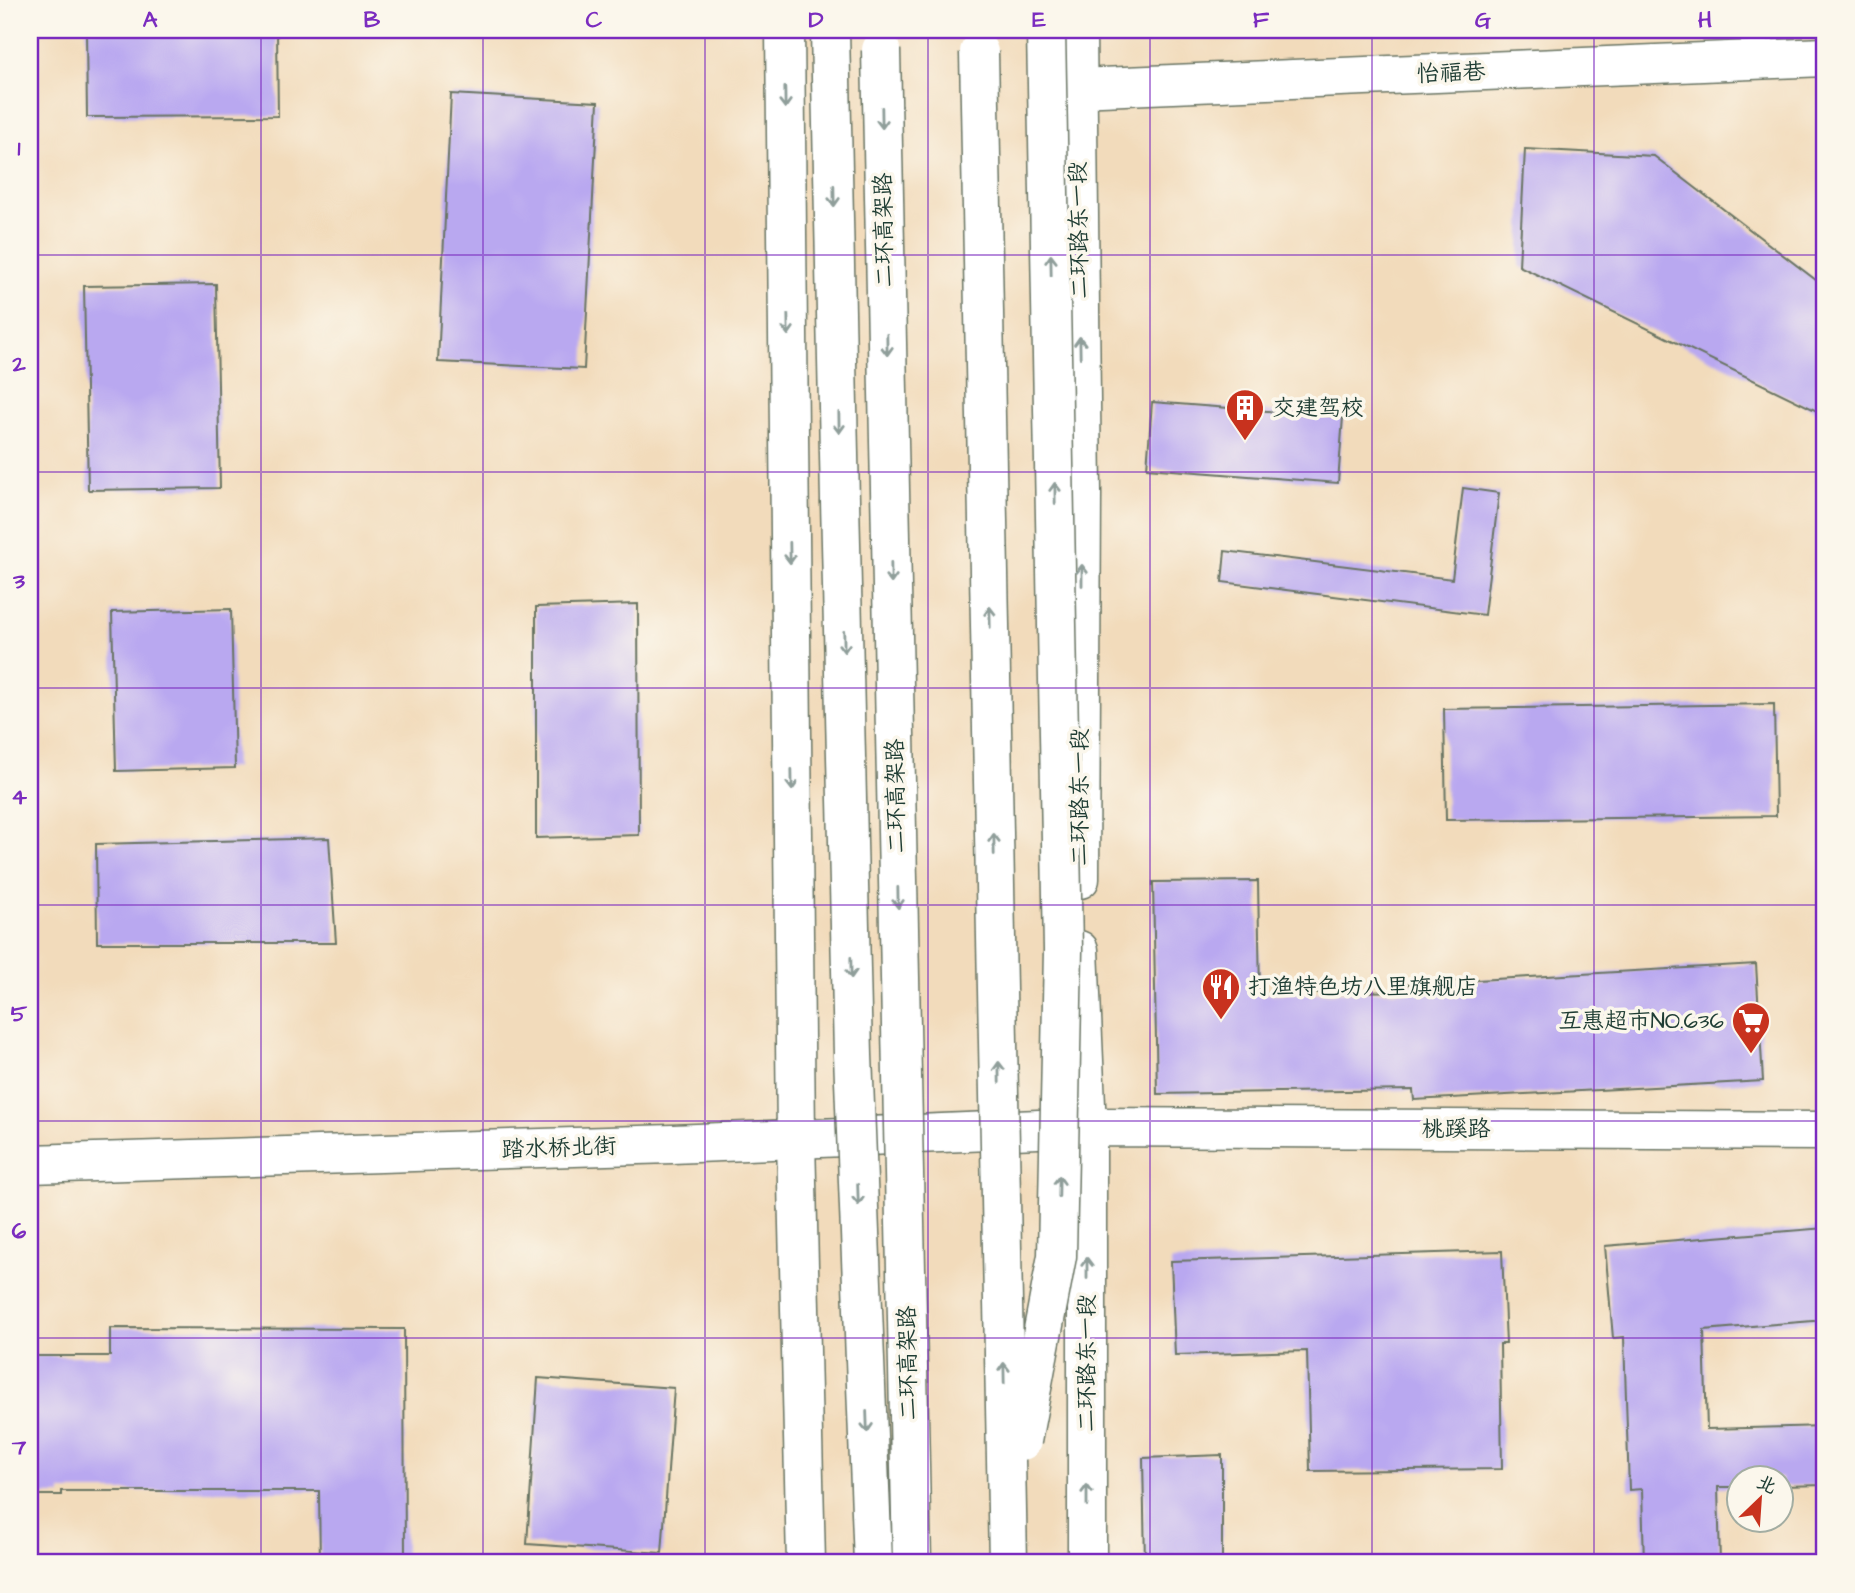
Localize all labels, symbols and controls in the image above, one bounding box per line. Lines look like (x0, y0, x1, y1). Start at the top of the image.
text: A (143, 4, 158, 36)
text: B (364, 4, 381, 36)
text: C (586, 4, 603, 36)
text: D (809, 4, 824, 36)
text: E (1032, 4, 1046, 36)
text: F (1253, 4, 1270, 36)
text: G (1475, 4, 1491, 36)
text: H (1698, 4, 1712, 36)
street label: 怡福巷 (1416, 56, 1487, 90)
one-way arrow (779, 86, 792, 109)
one-way arrow (875, 106, 889, 129)
text: 1 (18, 132, 21, 164)
street label: 二环路东一段 (1062, 161, 1096, 299)
street label: 二环高架路 (867, 172, 901, 288)
one-way arrow (827, 184, 840, 207)
one-way arrow (1044, 254, 1058, 277)
one-way arrow (781, 314, 795, 337)
one-way arrow (880, 334, 893, 357)
one-way arrow (1074, 336, 1087, 359)
text: 2 (11, 348, 26, 380)
building icon: 交建驾校 (1224, 387, 1266, 442)
place label: 交建驾校 (1272, 392, 1364, 424)
one-way arrow (832, 412, 845, 435)
one-way arrow (1048, 481, 1062, 504)
one-way arrow (783, 541, 797, 564)
one-way arrow (885, 561, 898, 584)
one-way arrow (1075, 563, 1089, 586)
text: 3 (12, 565, 25, 597)
one-way arrow (983, 605, 997, 628)
one-way arrow (837, 630, 850, 653)
street label: 二环路东一段 (1064, 728, 1096, 866)
street label: 二环高架路 (879, 738, 913, 854)
one-way arrow (785, 769, 799, 792)
text: 4 (11, 781, 27, 813)
one-way arrow (987, 833, 1001, 856)
one-way arrow (891, 887, 905, 910)
one-way arrow (844, 956, 858, 979)
restaurant icon: 打渔特色坊八里旗舰店 (1200, 966, 1242, 1021)
place label: 打渔特色坊八里旗舰店 (1248, 971, 1478, 1003)
text: 5 (11, 998, 28, 1030)
supermarket icon: 互惠超市NO.636 (1730, 1000, 1772, 1055)
place label: 互惠超市NO.636 (1558, 1005, 1724, 1037)
one-way arrow (992, 1060, 1005, 1083)
street label: 桃蹊路 (1422, 1113, 1491, 1145)
street label: 踏水桥北街 (501, 1130, 617, 1166)
one-way arrow (1052, 1174, 1065, 1197)
one-way arrow (852, 1183, 865, 1206)
text: 6 (12, 1215, 27, 1247)
one-way arrow (1080, 1256, 1094, 1279)
street label: 二环路东一段 (1071, 1294, 1103, 1432)
street label: 二环高架路 (891, 1305, 925, 1421)
one-way arrow (998, 1361, 1011, 1384)
one-way arrow (861, 1411, 874, 1434)
text: 7 (11, 1431, 27, 1463)
north arrow (1726, 1464, 1796, 1534)
text: 北 (1752, 1469, 1781, 1501)
one-way arrow (1080, 1484, 1094, 1507)

